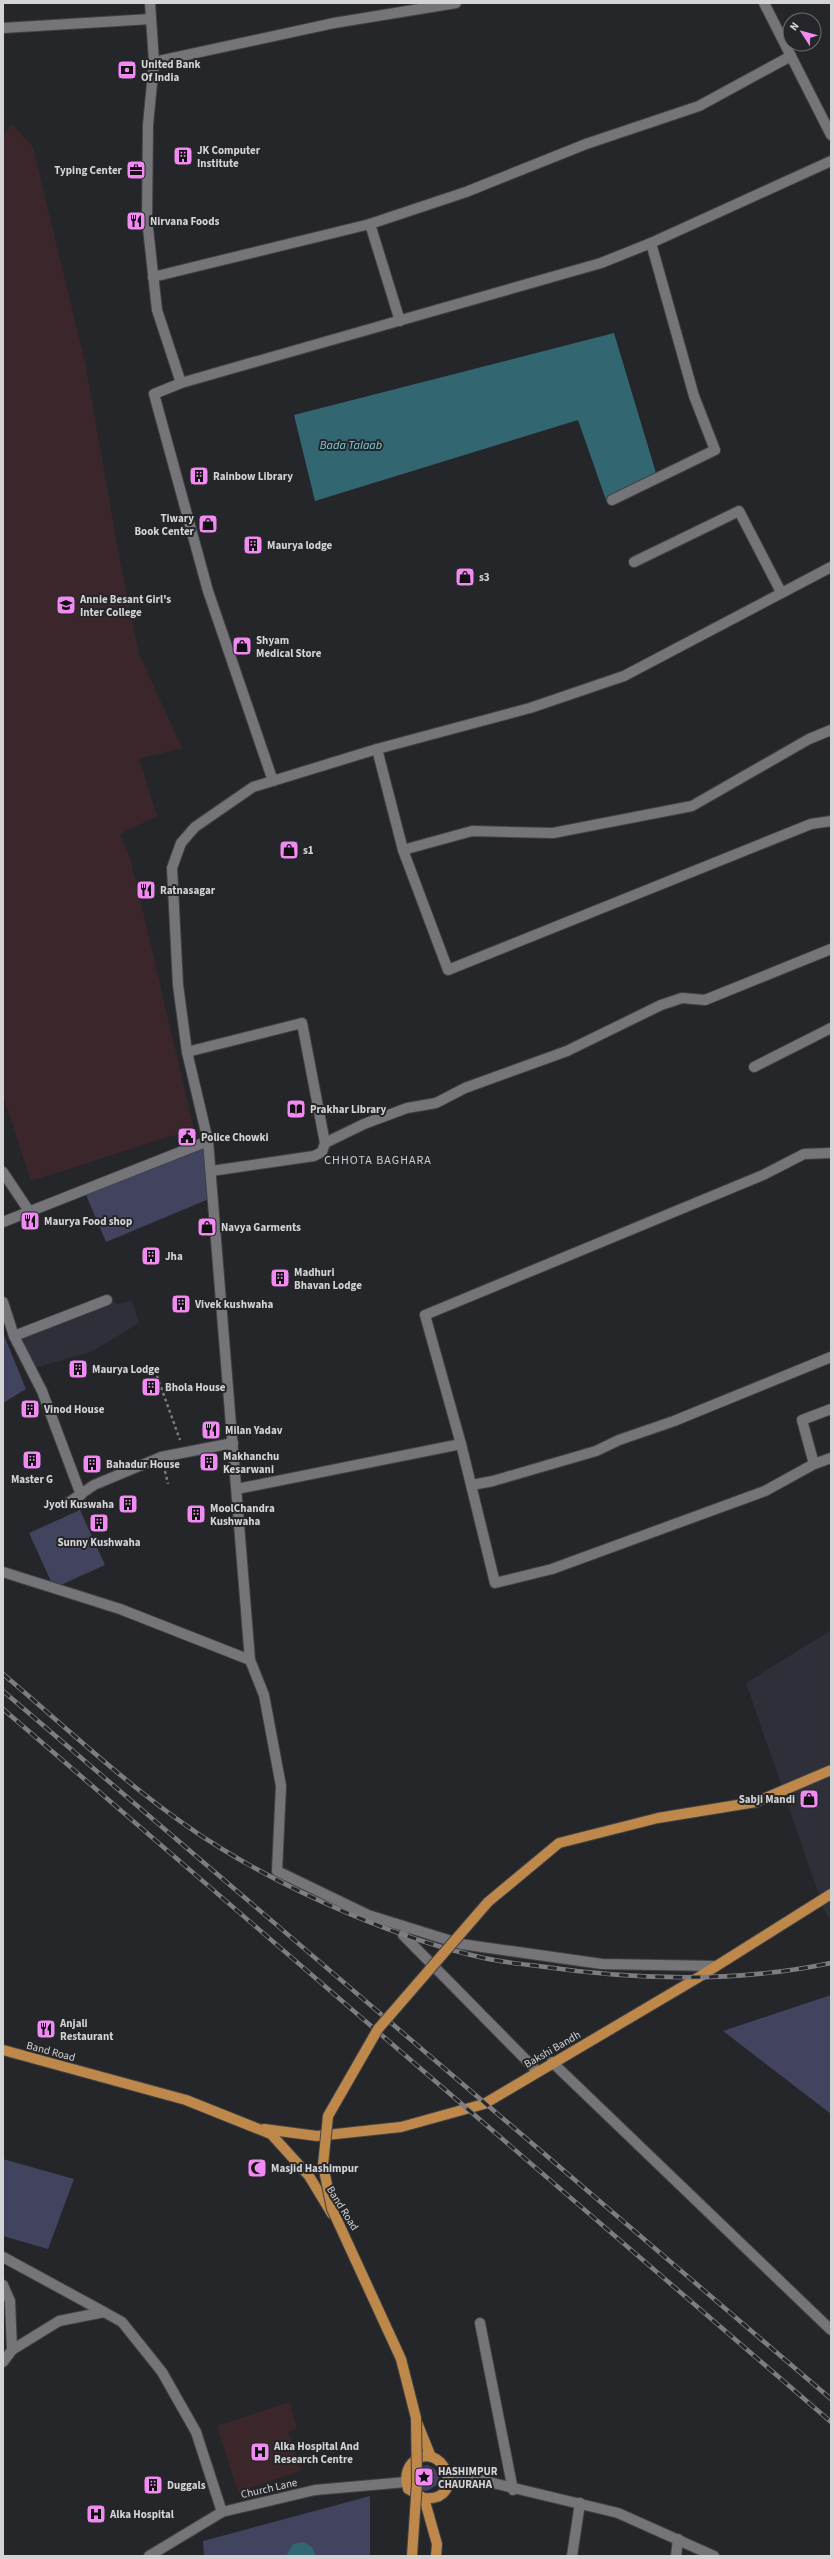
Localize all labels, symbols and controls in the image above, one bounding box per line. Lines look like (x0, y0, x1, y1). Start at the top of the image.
north arrow (782, 12, 822, 52)
text: N (786, 19, 803, 34)
place label: United Bank Of India (141, 57, 201, 85)
bank icon: United Bank Of India (116, 59, 138, 81)
place label: JK Computer Institute (197, 143, 261, 171)
building icon: JK Computer Institute (172, 145, 194, 167)
office icon: Typing Center (125, 159, 147, 181)
place label: Typing Center (54, 163, 123, 178)
restaurant icon: Nirvana Foods (125, 210, 147, 232)
place label: Nirvana Foods (150, 214, 220, 229)
water label: Bada Talaab (320, 437, 382, 454)
building icon: Rainbow Library (188, 465, 210, 487)
place label: Rainbow Library (213, 469, 293, 484)
place label: Tiwary Book Center (134, 511, 195, 539)
shop icon: Tiwary Book Center (197, 513, 219, 535)
building icon: Maurya lodge (242, 534, 264, 556)
place label: Maurya lodge (267, 538, 333, 553)
shop icon: s3 (454, 566, 476, 588)
place label: s3 (479, 570, 490, 585)
place label: Annie Besant Girl's Inter College (79, 592, 171, 620)
school or university icon: Annie Besant Girl's Inter College (55, 594, 77, 616)
place label: Shyam Medical Store (256, 633, 322, 661)
shop icon: Shyam Medical Store (231, 635, 253, 657)
shop icon: s1 (278, 839, 300, 861)
place label: s1 (303, 843, 314, 858)
restaurant icon: Ratnasagar (135, 879, 157, 901)
place label: Ratnasagar (160, 883, 216, 898)
library icon: Prakhar Library (285, 1098, 307, 1120)
place label: Prakhar Library (310, 1102, 386, 1117)
public building icon: Police Chowki (176, 1126, 198, 1148)
place label: Police Chowki (201, 1130, 269, 1145)
district label: CHHOTA BAGHARA (324, 1152, 432, 1169)
restaurant icon: Maurya Food shop (19, 1210, 41, 1232)
place label: Maurya Food shop (44, 1214, 132, 1229)
shop icon: Navya Garments (196, 1216, 218, 1238)
place label: Navya Garments (221, 1220, 301, 1235)
building icon: Jha (140, 1245, 162, 1267)
place label: Jha (165, 1249, 183, 1264)
place label: Madhuri Bhavan Lodge (294, 1265, 362, 1293)
building icon: Madhuri Bhavan Lodge (269, 1267, 291, 1289)
building icon: Vivek kushwaha (170, 1293, 192, 1315)
place label: Vivek kushwaha (194, 1297, 273, 1312)
building icon: Maurya Lodge (67, 1358, 89, 1380)
place label: Maurya Lodge (92, 1362, 160, 1377)
building icon: Bhola House (140, 1376, 162, 1398)
place label: Bhola House (165, 1380, 226, 1395)
building icon: Vinod House (19, 1398, 41, 1420)
place label: Vinod House (43, 1402, 105, 1417)
restaurant icon: Milan Yadav (200, 1419, 222, 1441)
place label: Milan Yadav (225, 1423, 283, 1438)
building icon: Master G (21, 1449, 43, 1471)
place label: Makhanchu Kesarwani (223, 1449, 279, 1477)
building icon: Makhanchu Kesarwani (198, 1451, 220, 1473)
building icon: Bahadur House (81, 1453, 103, 1475)
place label: Bahadur House (106, 1457, 180, 1472)
place label: Master G (11, 1472, 53, 1487)
building icon: Jyoti Kuswaha (117, 1493, 139, 1515)
place label: Jyoti Kuswaha (43, 1497, 114, 1512)
place label: MoolChandra Kushwaha (210, 1501, 275, 1529)
building icon: MoolChandra Kushwaha (185, 1503, 207, 1525)
building icon: Sunny Kushwaha (88, 1512, 110, 1534)
place label: Sunny Kushwaha (57, 1535, 141, 1550)
shop icon: Sabji Mandi (798, 1788, 820, 1810)
place label: Sabji Mandi (739, 1792, 795, 1807)
place label: Anjali Restaurant (59, 2016, 114, 2044)
restaurant icon: Anjali Restaurant (35, 2018, 57, 2040)
street label: Bakshi Bandh (521, 2027, 583, 2072)
street label: Band Road (25, 2038, 77, 2065)
mosque icon: Masjid Hashimpur (246, 2157, 268, 2179)
place label: Masjid Hashimpur (271, 2161, 359, 2176)
street label: Band Road (323, 2183, 362, 2233)
place label: Alka Hospital And Research Centre (273, 2439, 359, 2467)
hospital icon: Alka Hospital And Research Centre (249, 2441, 271, 2463)
place label: HASHIMPUR CHAURAHA (438, 2464, 498, 2492)
place icon: HASHIMPUR CHAURAHA (413, 2466, 435, 2488)
building icon: Duggals (142, 2474, 164, 2496)
street label: Church Lane (239, 2475, 299, 2502)
place label: Duggals (167, 2478, 206, 2493)
hospital icon: Alka Hospital (85, 2503, 107, 2525)
place label: Alka Hospital (109, 2507, 175, 2522)

